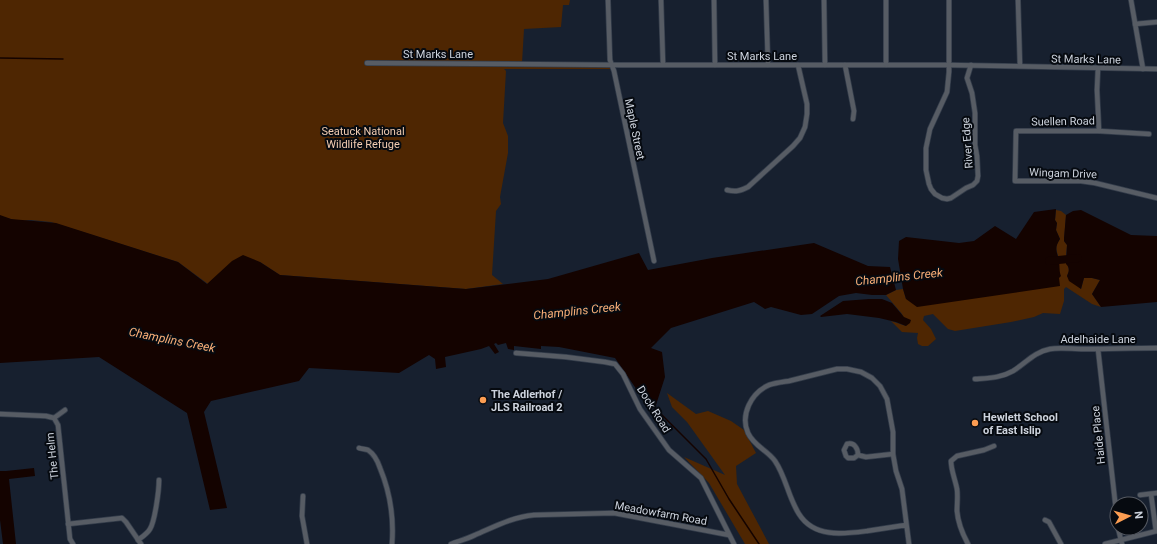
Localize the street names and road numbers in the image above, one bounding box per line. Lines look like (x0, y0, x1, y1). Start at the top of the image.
street label: St Marks Lane (403, 48, 473, 61)
street label: St Marks Lane (727, 50, 797, 63)
street label: St Marks Lane (1051, 52, 1121, 67)
street label: Maple Street (622, 97, 647, 161)
street label: Suellen Road (1031, 114, 1095, 129)
street label: River Edge (959, 117, 976, 169)
street label: Wingam Drive (1029, 166, 1097, 181)
street label: Adelhaide Lane (1060, 333, 1136, 346)
street label: Dock Road (634, 383, 673, 435)
street label: Haide Place (1089, 405, 1108, 465)
street label: The Helm (44, 432, 61, 480)
street label: Meadowfarm Road (614, 499, 708, 528)

